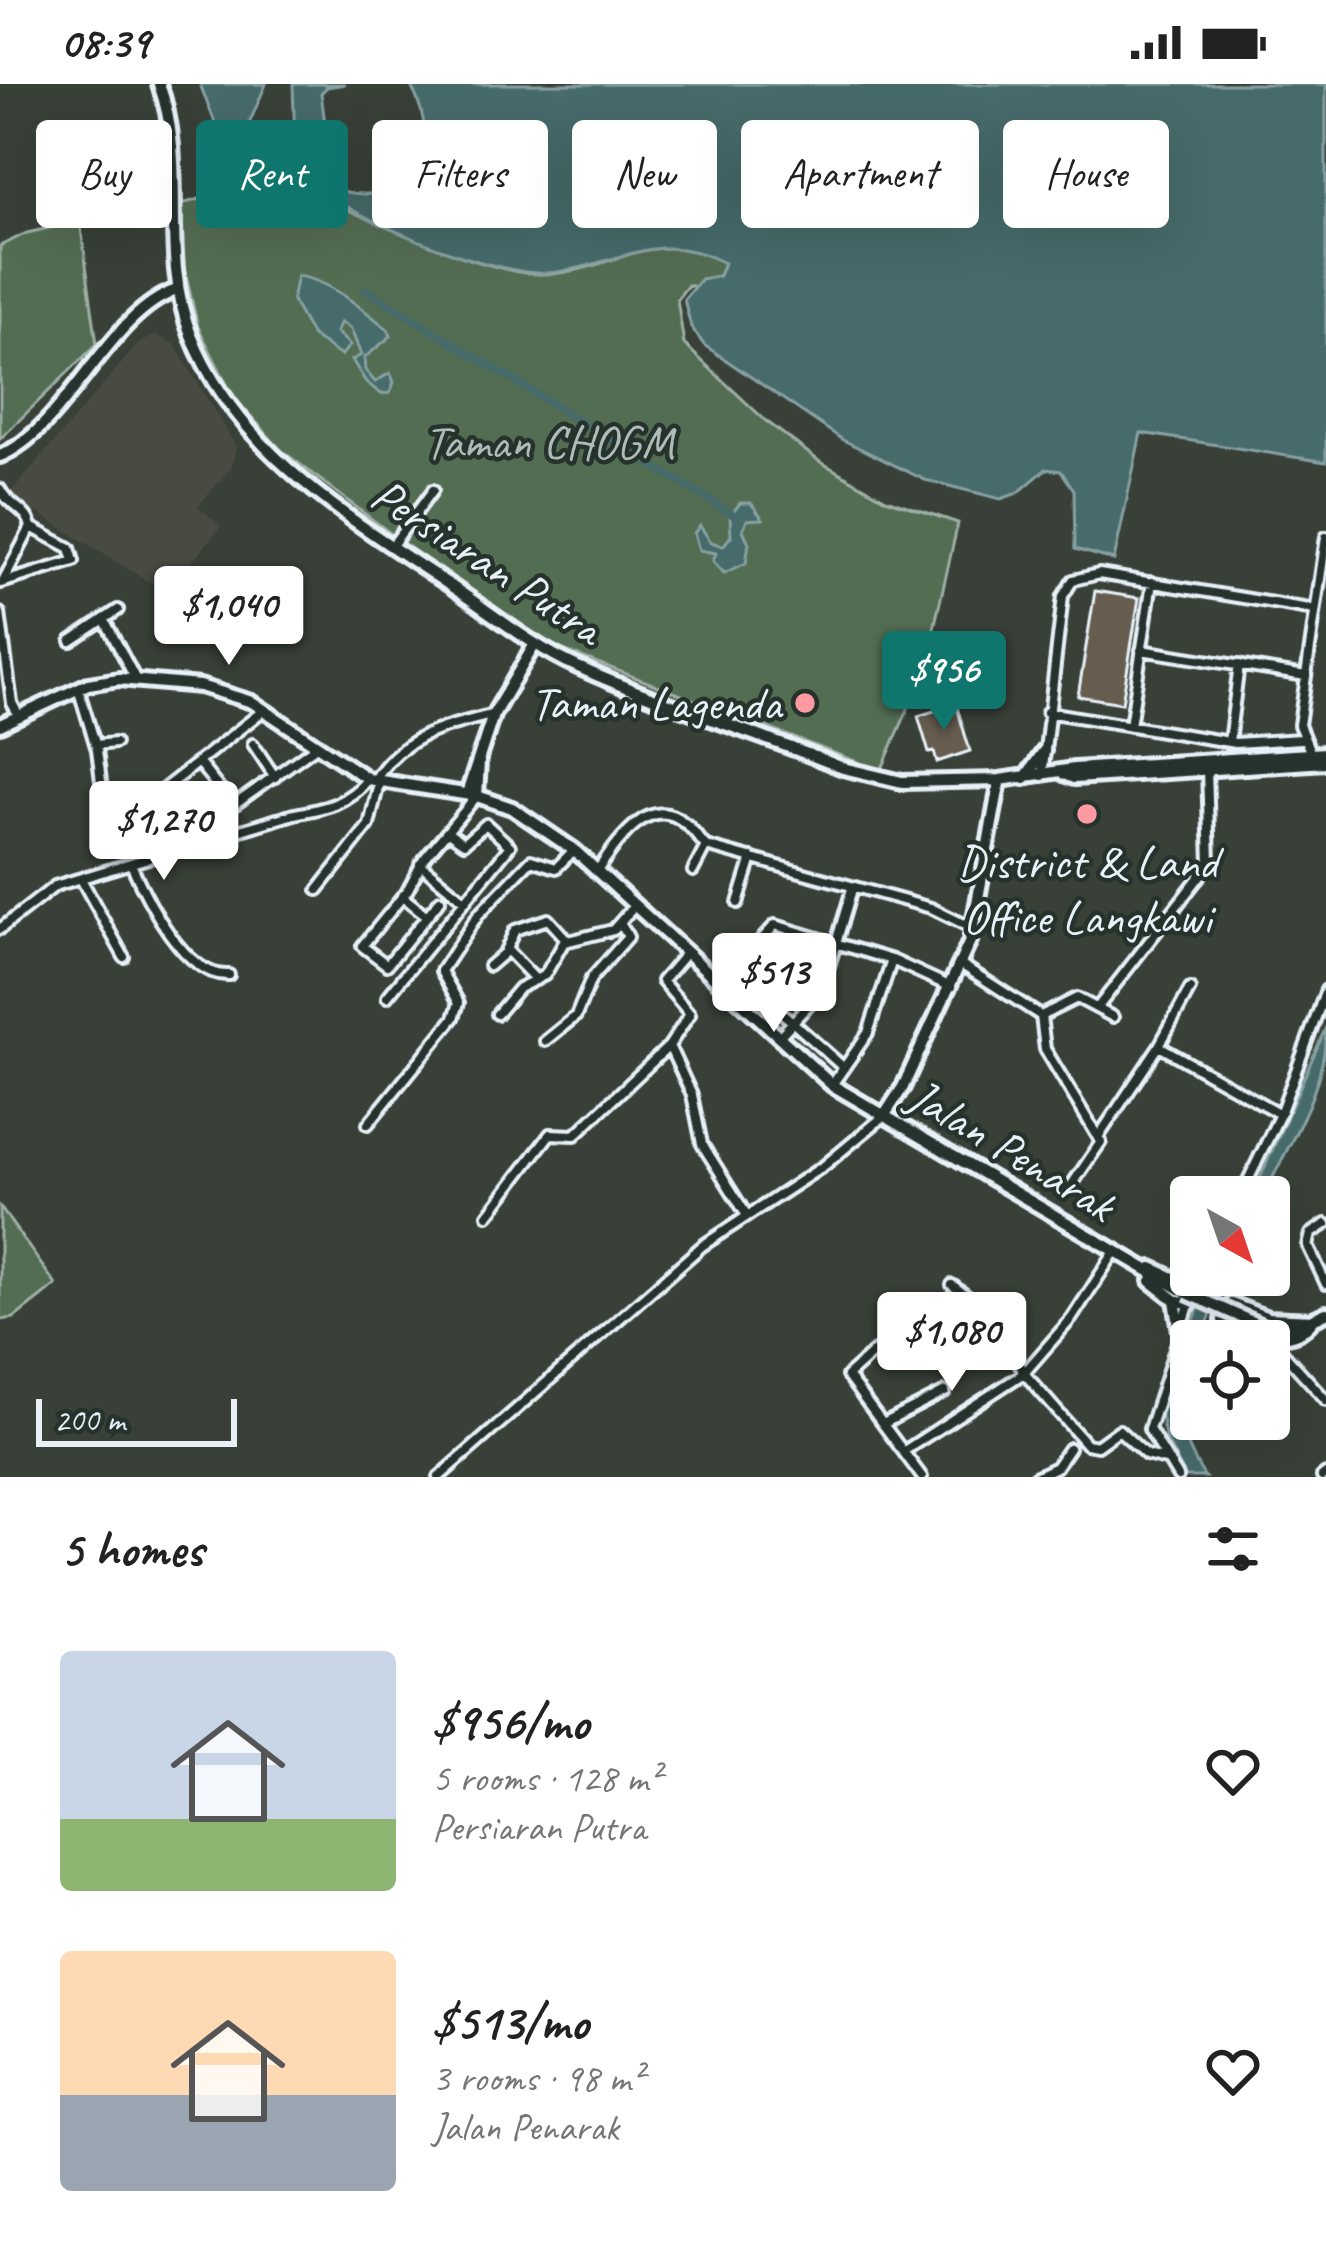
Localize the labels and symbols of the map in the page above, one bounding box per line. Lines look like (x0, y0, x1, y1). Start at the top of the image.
park label: Taman CHOGM (424, 412, 677, 472)
street label: Persiaran Putra (360, 464, 617, 660)
pin: $1,040 (131, 566, 327, 668)
pin: $956 (873, 631, 1015, 733)
place label: Taman Lagenda (531, 673, 784, 733)
marker: Taman Lagenda (792, 690, 818, 716)
pin: $1,270 (66, 781, 262, 883)
marker: District & Land Office Langkawi (1074, 801, 1100, 827)
place label: District & Land Office Langkawi (956, 832, 1225, 947)
pin: $513 (703, 933, 845, 1035)
street label: Jalan Penarak (896, 1064, 1129, 1237)
north arrow (1170, 1176, 1290, 1296)
pin: $1,080 (854, 1292, 1050, 1394)
scale bar (36, 1393, 237, 1446)

